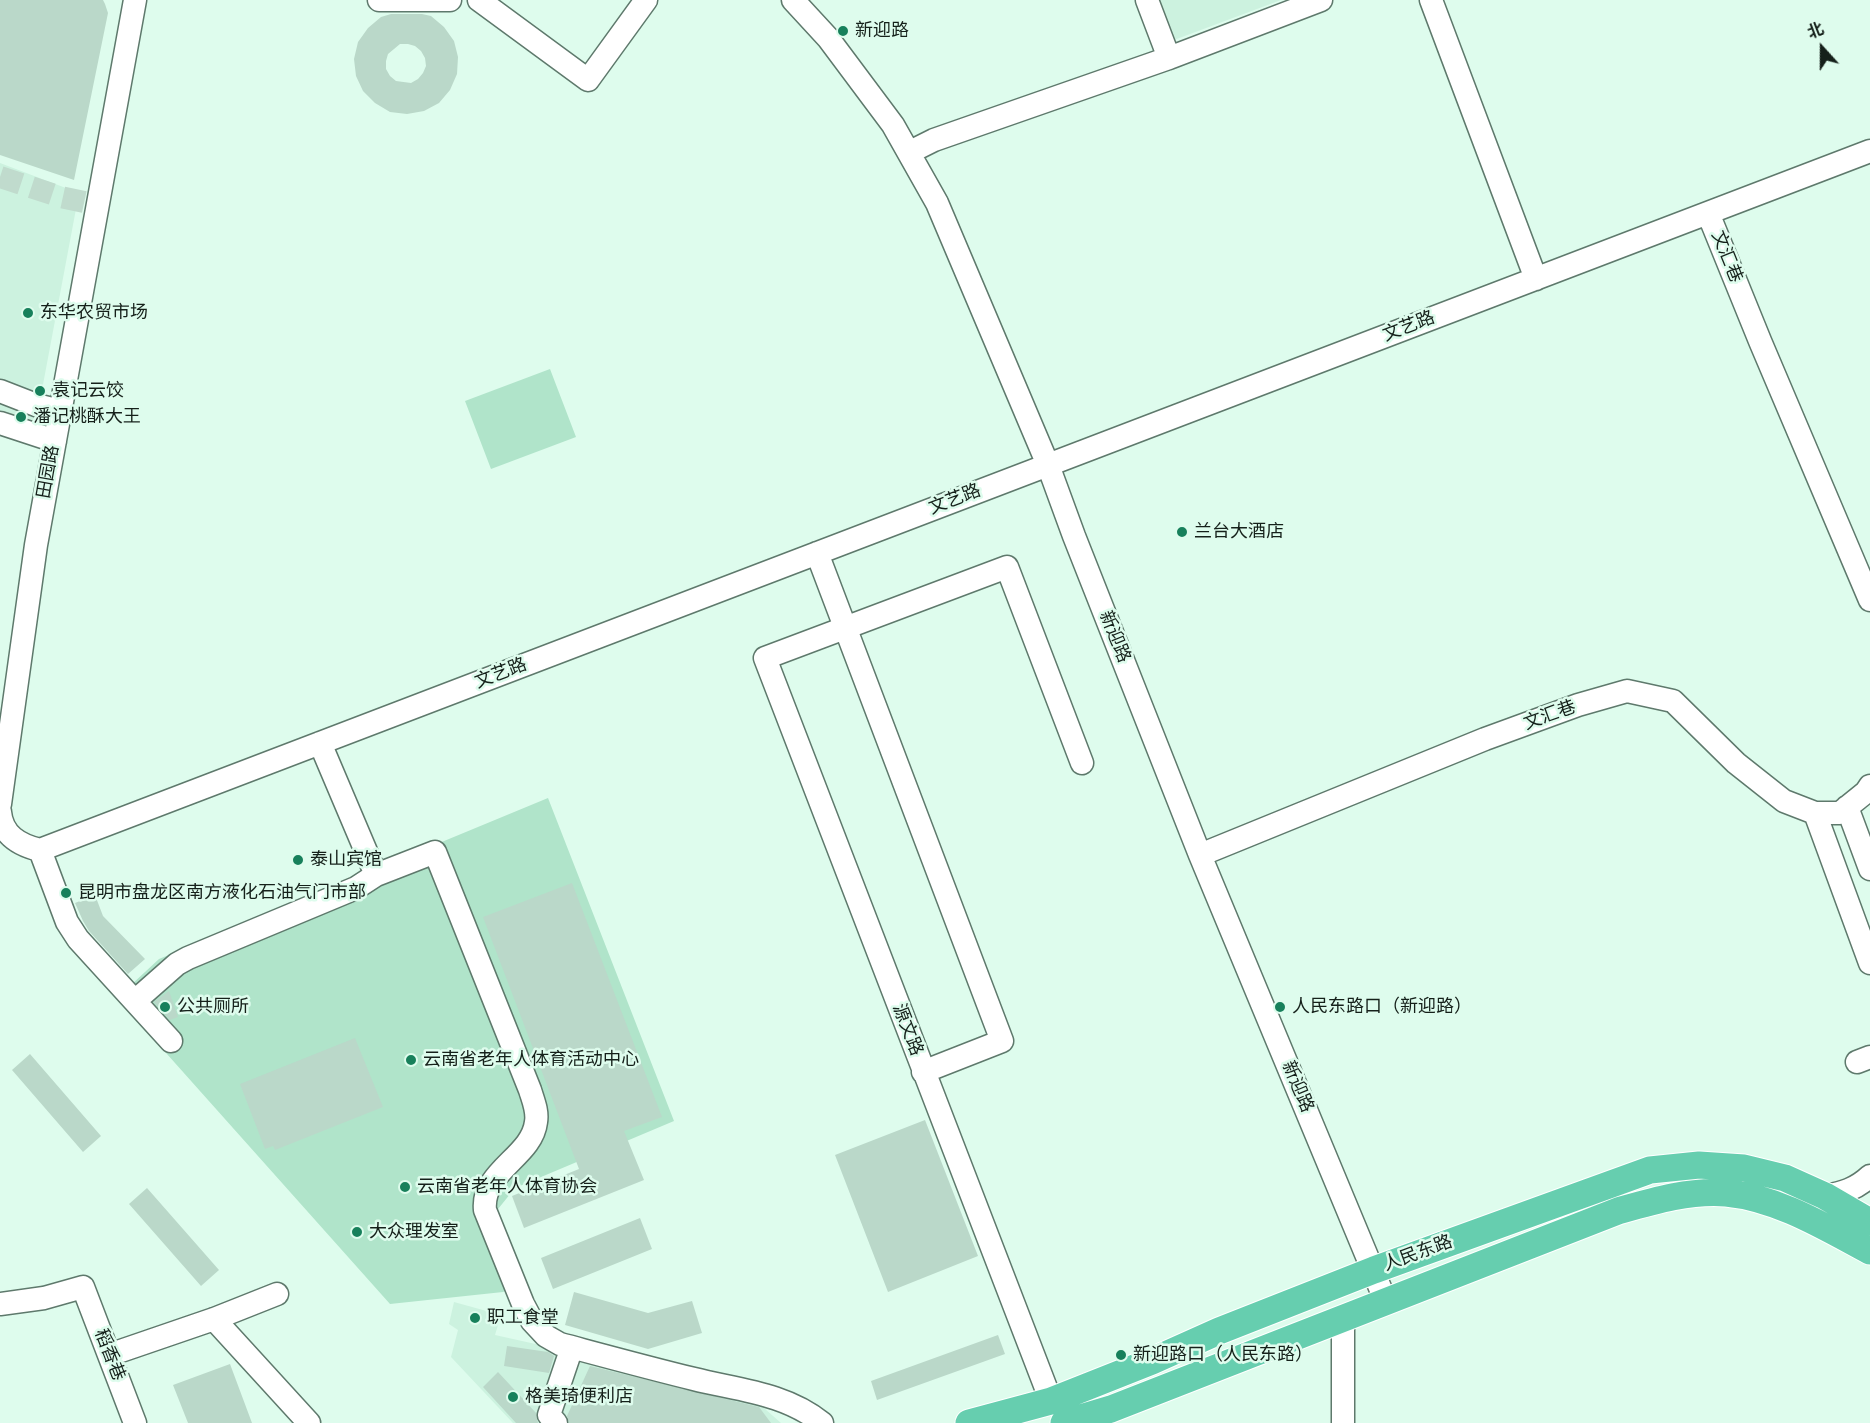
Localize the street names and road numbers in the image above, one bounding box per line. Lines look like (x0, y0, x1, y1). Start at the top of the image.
street label: 文汇巷 (1706, 228, 1746, 286)
street label: 文艺路 (1380, 307, 1438, 347)
street label: 田园路 (34, 444, 64, 500)
street label: 文艺路 (926, 480, 984, 520)
street label: 新迎路 (1094, 608, 1134, 666)
street label: 文艺路 (472, 654, 530, 694)
street label: 文汇巷 (1521, 697, 1579, 735)
street label: 源文路 (887, 1001, 927, 1059)
street label: 新迎路 (1277, 1058, 1317, 1116)
street label: 人民东路 (1380, 1232, 1456, 1276)
street label: 稻香巷 (89, 1326, 129, 1384)

